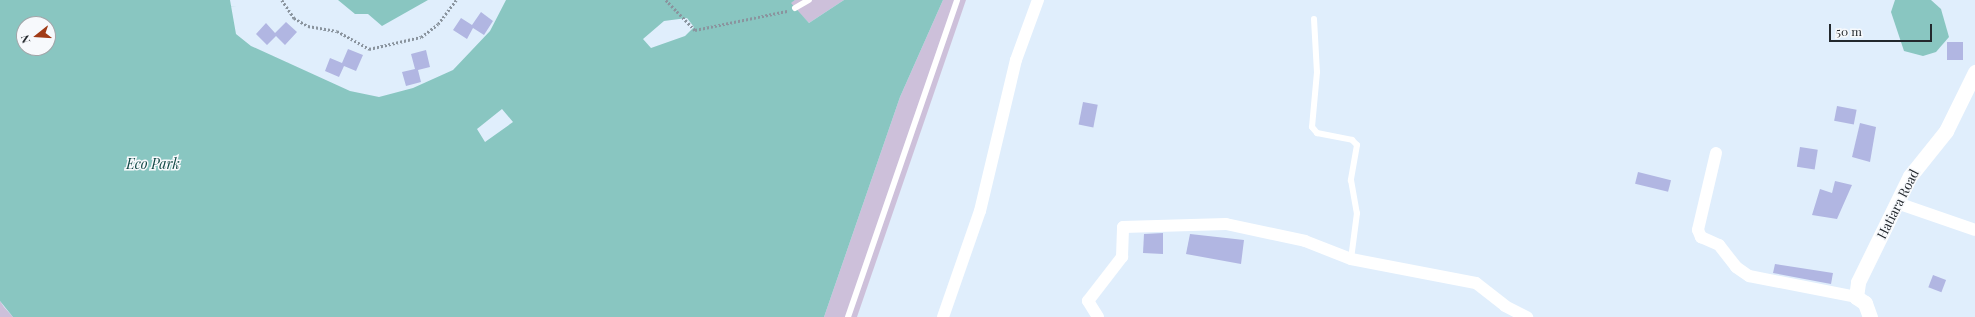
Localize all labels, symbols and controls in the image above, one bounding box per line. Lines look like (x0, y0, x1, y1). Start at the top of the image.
north arrow (16, 16, 56, 56)
scale bar (1831, 16, 1934, 42)
text: 50 m (1836, 23, 1862, 39)
text: N (17, 33, 33, 45)
water label: Eco Park (126, 156, 180, 172)
street label: Hatiara Road (1874, 167, 1922, 241)

